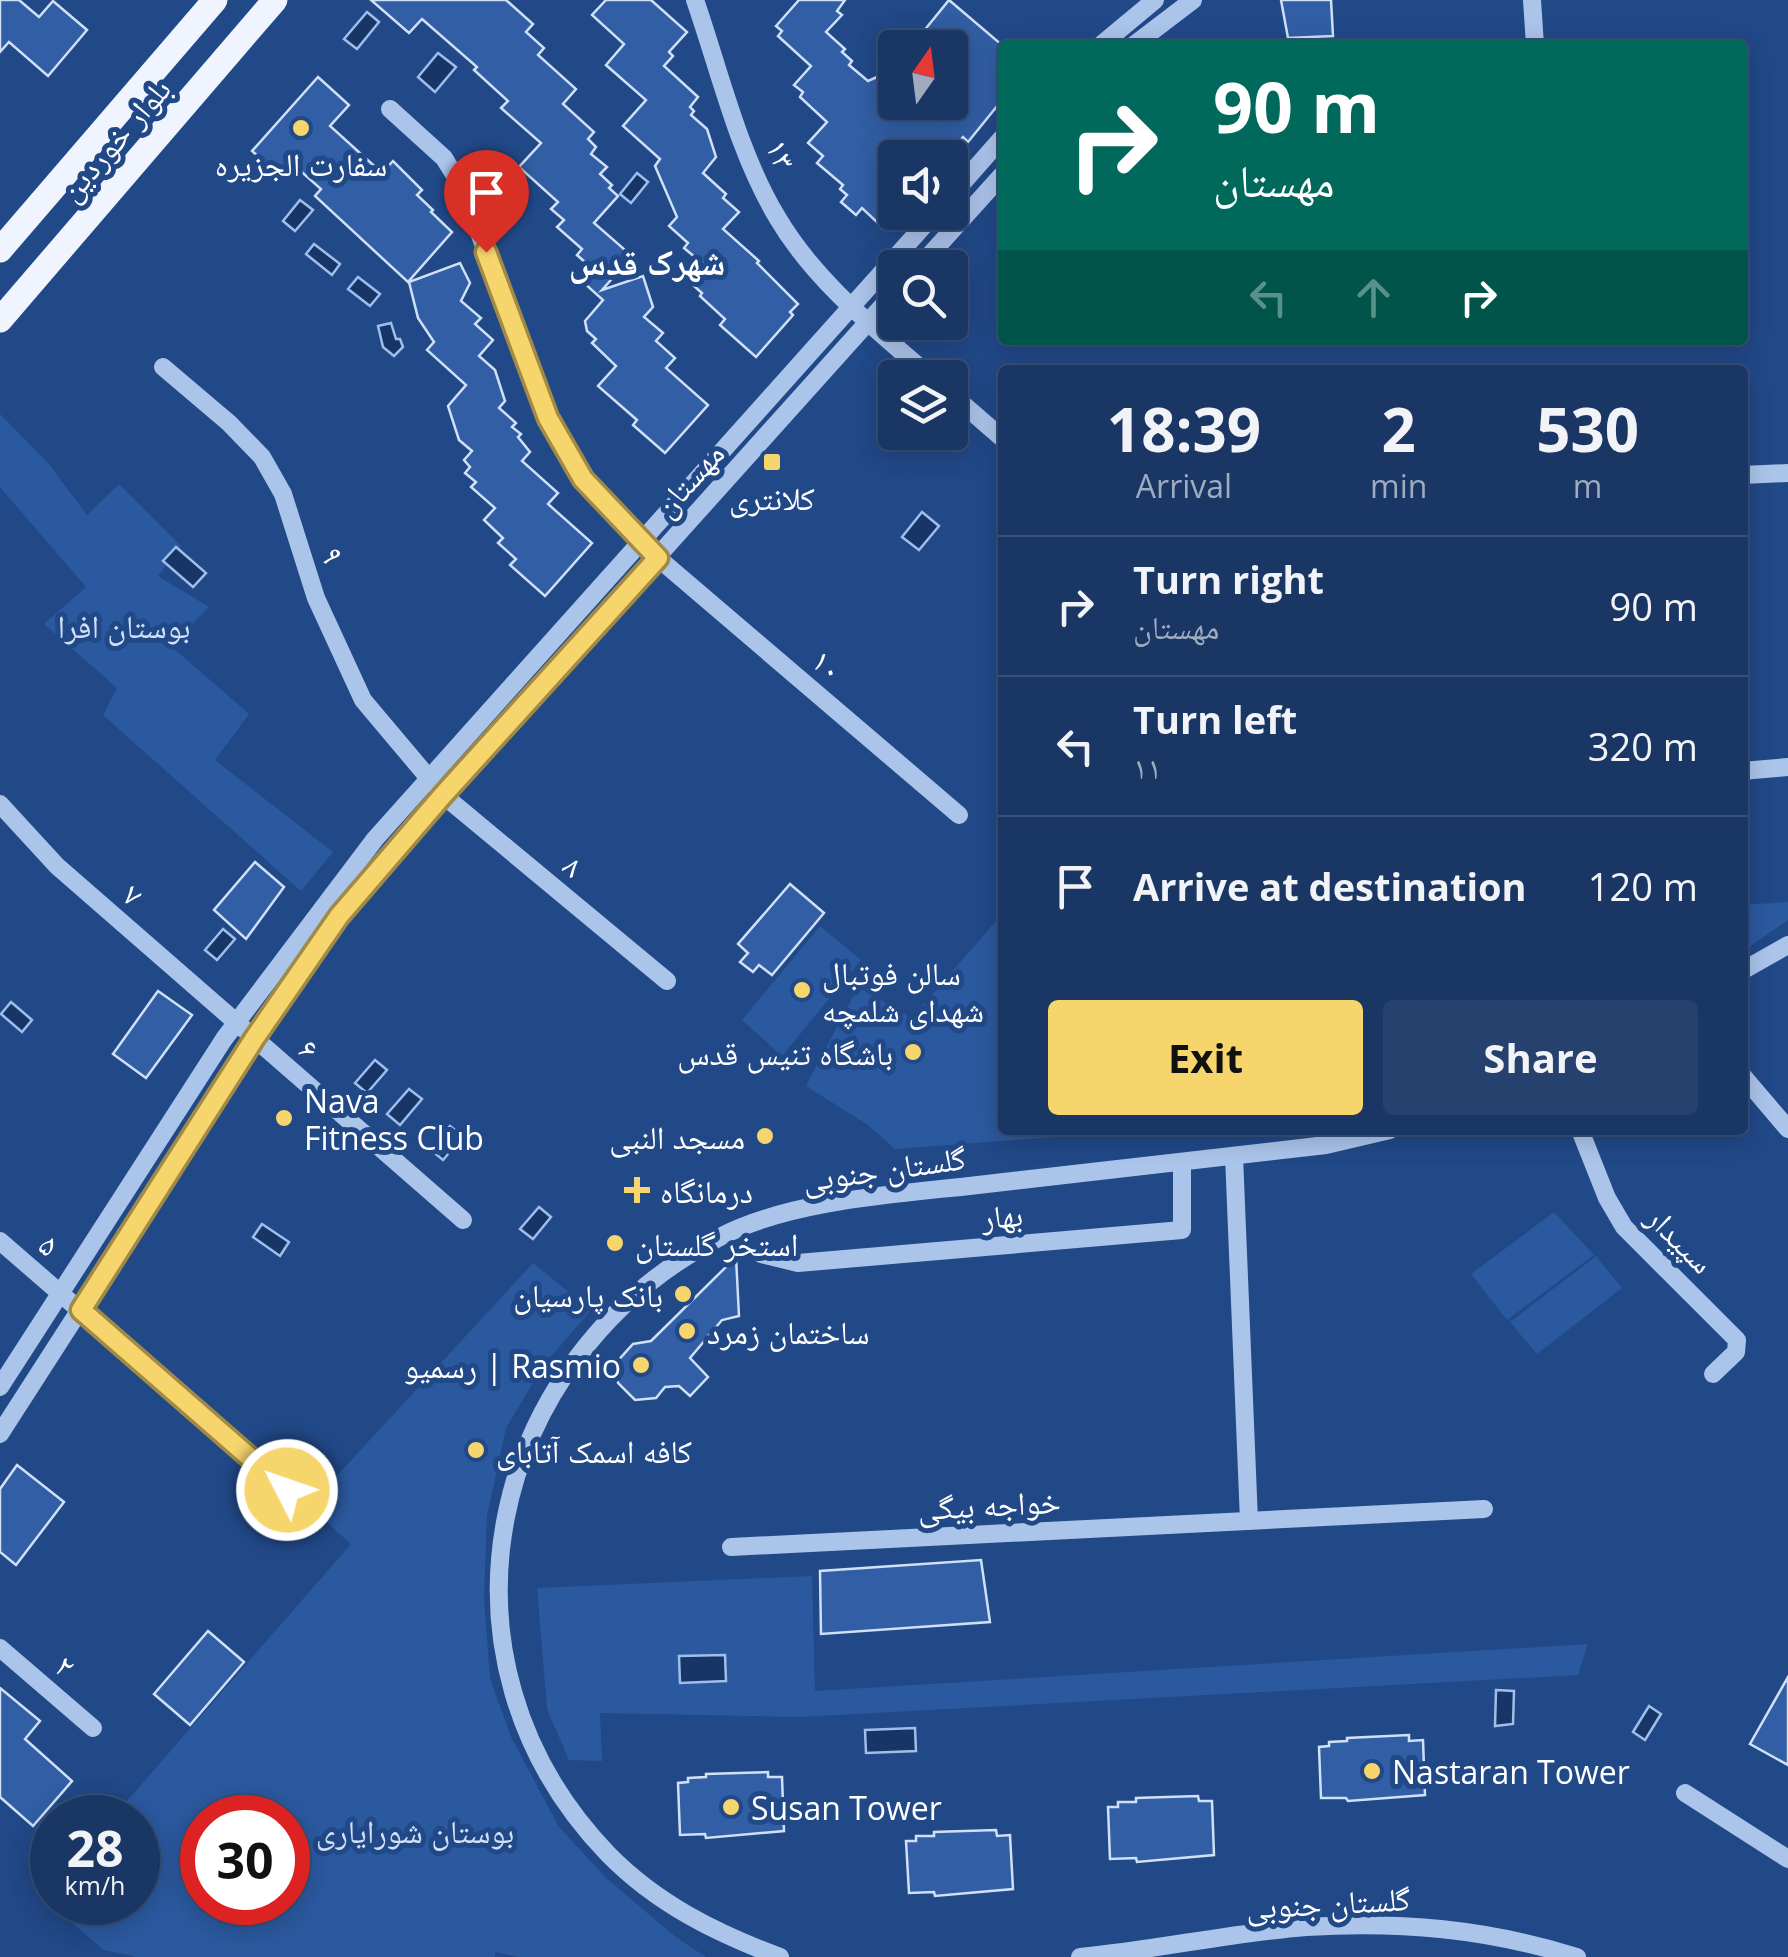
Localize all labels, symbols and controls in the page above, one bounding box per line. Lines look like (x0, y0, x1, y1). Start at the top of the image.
north arrow (878, 30, 968, 120)
map controls (878, 30, 968, 450)
text: 90 m (1213, 58, 1380, 154)
street label: بلوار خوردین (48, 68, 180, 210)
icon: right (1048, 80, 1178, 210)
marker: سفارت الجزیره (290, 117, 312, 139)
street label: ۱۳ (757, 133, 807, 175)
button: sound (878, 140, 968, 230)
place label: سفارت الجزیره (215, 142, 387, 185)
text: مهستان (1213, 149, 1334, 210)
pin (444, 150, 529, 253)
icon: arrive (459, 165, 514, 220)
district label: شهرک قدس (569, 238, 725, 285)
button: search (878, 250, 968, 340)
icon: left (1241, 270, 1296, 325)
icon: ahead (1346, 270, 1401, 325)
icon: right (1451, 270, 1506, 325)
button: layers (878, 360, 968, 450)
text: 18:39 (1107, 388, 1261, 470)
text: 2 (1382, 388, 1416, 470)
text: 530 (1536, 388, 1639, 470)
street label: مهستان (643, 433, 733, 525)
marker: کلانتری (761, 451, 783, 473)
text: Arrival (1136, 464, 1232, 507)
text: min (1370, 464, 1427, 507)
text: m (1573, 464, 1602, 507)
place label: کلانتری (729, 476, 815, 519)
street label: ۹ (311, 542, 357, 568)
text: Turn right (1133, 553, 1324, 605)
icon: right (1048, 579, 1103, 634)
text: 90 m (1609, 580, 1698, 632)
park label: بوستان افرا (57, 604, 191, 647)
text: مهستان (1133, 605, 1219, 648)
street label: ۱۰ (803, 638, 853, 690)
text: Turn left (1133, 693, 1297, 745)
icon: left (1048, 719, 1103, 774)
text: 320 m (1588, 720, 1698, 772)
text: ۱۱ (1133, 745, 1162, 788)
street label: ۸ (555, 844, 593, 886)
icon: arrive (1048, 859, 1103, 914)
text: Arrive at destination (1133, 860, 1527, 912)
text: 120 m (1588, 860, 1698, 912)
street label: ۷ (114, 873, 154, 915)
place label: سالن فوتبال شهدای شلمچه (822, 951, 984, 1031)
marker: سالن فوتبال شهدای شلمچه (791, 979, 813, 1001)
button: Exit (1048, 1000, 1363, 1115)
button: Share (1383, 1000, 1698, 1115)
street label: ۶ (290, 1027, 330, 1069)
place label: باشگاه تنیس قدس (677, 1031, 893, 1074)
marker: باشگاه تنیس قدس (902, 1041, 924, 1063)
place label: Nava Fitness Club (304, 1079, 484, 1159)
marker: Nava Fitness Club (273, 1107, 295, 1129)
place label: مسجد النبی (609, 1115, 745, 1158)
marker: مسجد النبی (754, 1125, 776, 1147)
street label: گلستان جنوبی (800, 1135, 968, 1201)
place label: درمانگاه (660, 1169, 753, 1212)
marker: درمانگاه (624, 1177, 650, 1203)
street label: بهار (978, 1192, 1025, 1238)
street label: سپیدار (1637, 1195, 1724, 1282)
place label: استخر گلستان (635, 1222, 798, 1265)
street label: ۵ (30, 1223, 70, 1265)
marker: استخر گلستان (604, 1232, 626, 1254)
place label: بانک پارسیان (513, 1273, 663, 1316)
marker: بانک پارسیان (672, 1283, 694, 1305)
place label: ساختمان زمرد (707, 1310, 870, 1353)
marker: ساختمان زمرد (676, 1320, 698, 1342)
place label: رسمیو | Rasmio (404, 1344, 621, 1387)
marker: رسمیو | Rasmio (630, 1354, 652, 1376)
place label: کافه اسمک آتابای (496, 1429, 692, 1472)
position arrow (235, 1438, 339, 1542)
marker: کافه اسمک آتابای (465, 1439, 487, 1461)
street label: خواجه بیگی (916, 1479, 1062, 1529)
street label: ۲ (46, 1644, 86, 1686)
place label: Nastaran Tower (1392, 1750, 1630, 1793)
marker: Nastaran Tower (1361, 1760, 1383, 1782)
place label: Susan Tower (751, 1786, 942, 1829)
speed limit sign: 30 (180, 1795, 310, 1925)
marker: Susan Tower (720, 1796, 742, 1818)
park label: بوستان شورایاری (316, 1809, 514, 1852)
text: 28 (66, 1814, 124, 1882)
text: km/h (65, 1868, 125, 1902)
street label: گلستان جنوبی (1245, 1876, 1411, 1928)

